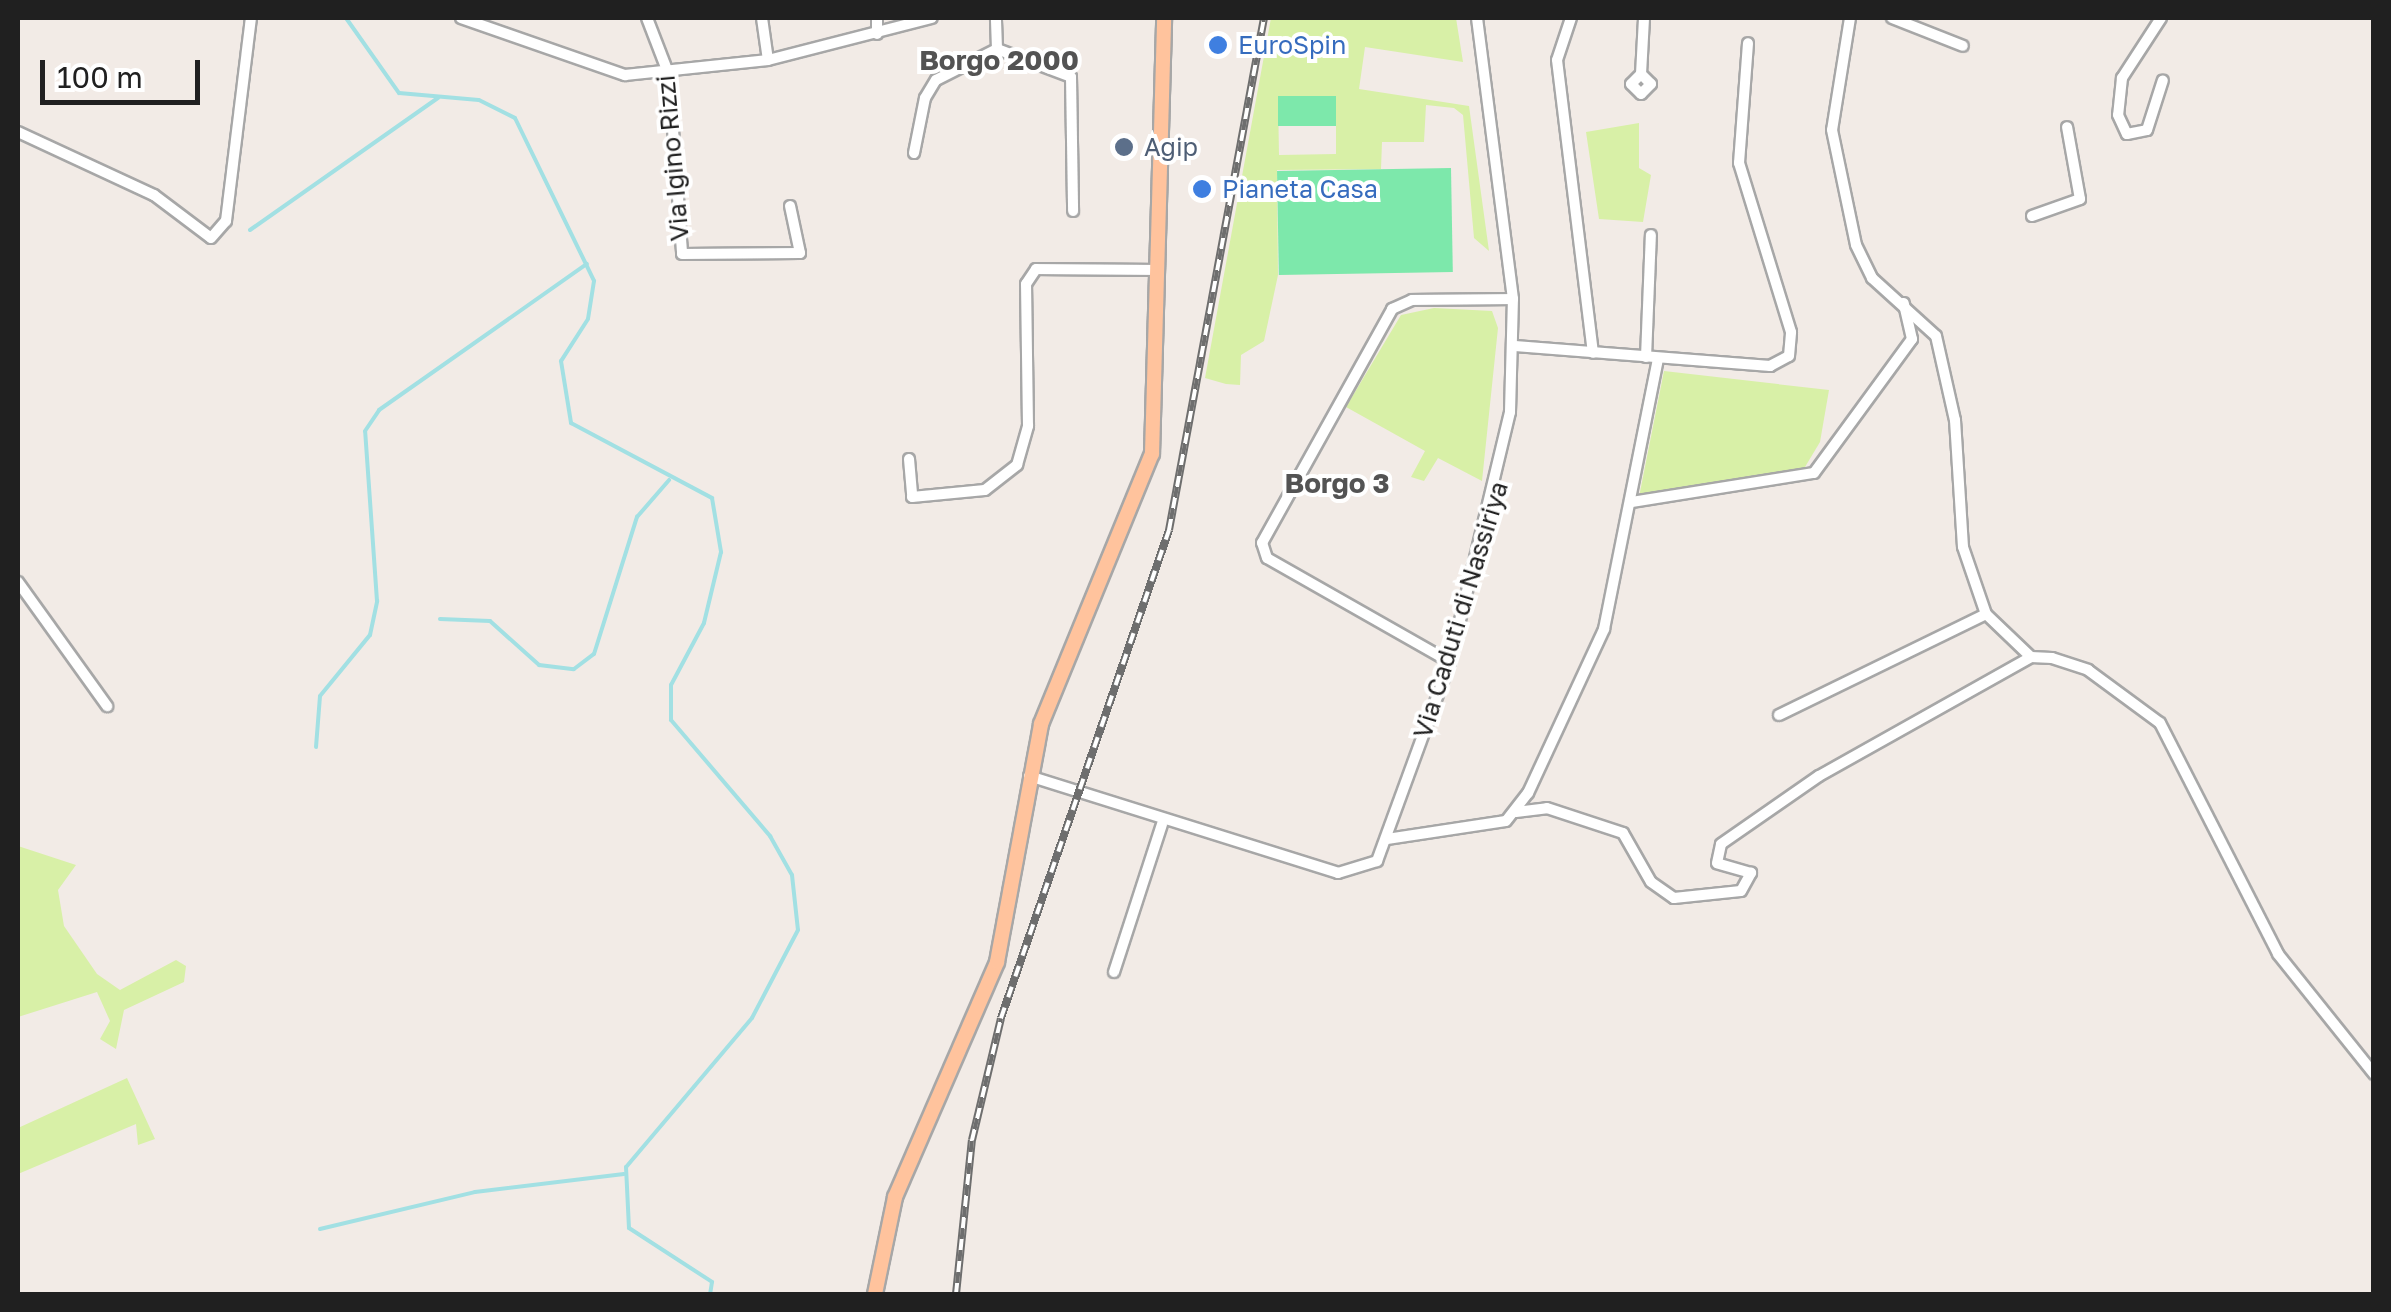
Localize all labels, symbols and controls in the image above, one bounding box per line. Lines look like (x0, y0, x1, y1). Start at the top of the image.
place label: EuroSpin (1238, 30, 1346, 60)
marker: EuroSpin (1207, 34, 1229, 56)
scale bar (45, 40, 205, 102)
district label: Borgo 2000 (919, 43, 1079, 77)
text: 100 m (57, 59, 143, 95)
street label: Via Igino Rizzi (651, 74, 695, 242)
place label: Agip (1144, 132, 1198, 162)
marker: Agip (1113, 136, 1135, 158)
place label: Pianeta Casa (1222, 174, 1378, 204)
marker: Pianeta Casa (1191, 178, 1213, 200)
district label: Borgo 3 (1284, 466, 1390, 500)
street label: Via Caduti di Nassiriya (1408, 478, 1514, 742)

